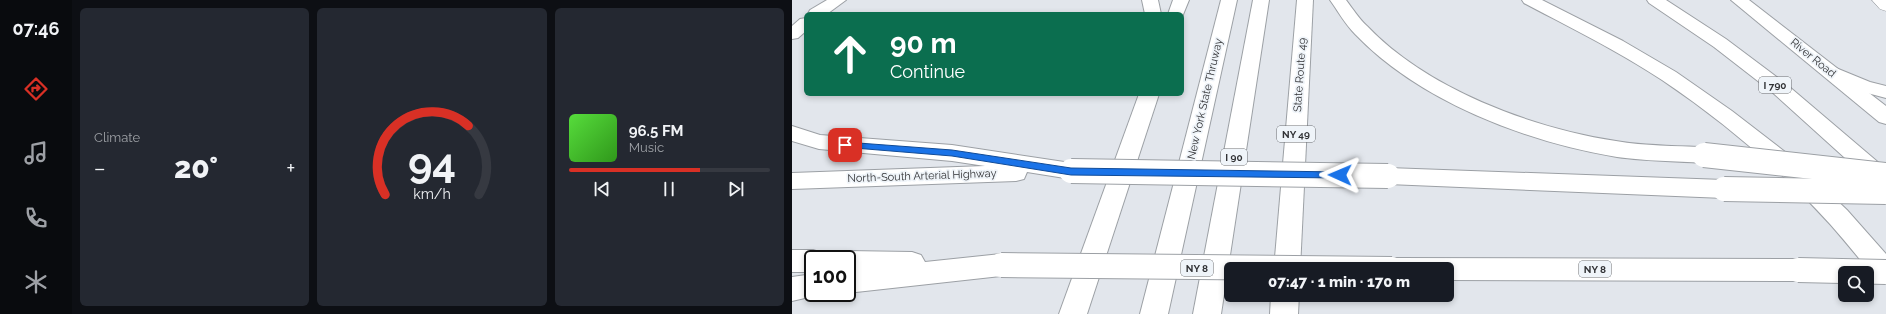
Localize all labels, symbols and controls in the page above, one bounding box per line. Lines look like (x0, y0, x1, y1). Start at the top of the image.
text: 07:46 (13, 18, 59, 39)
text: 90 m (890, 27, 956, 60)
icon: ahead (824, 28, 876, 80)
street label: River Road (1788, 36, 1838, 80)
street label: New York State Thruway (1185, 37, 1225, 161)
street label: State Route 49 (1291, 37, 1309, 113)
text: Continue (890, 61, 965, 82)
icon: directions (22, 75, 50, 103)
road number: I 790 (1759, 77, 1791, 93)
text: 96.5 FM (629, 122, 683, 140)
road number: NY 49 (1277, 126, 1315, 142)
pin (828, 128, 862, 162)
text: Climate (94, 130, 140, 145)
icon: arrive (834, 134, 856, 156)
icon: music (22, 139, 50, 167)
text: 94 (408, 139, 456, 188)
text: Music (629, 140, 664, 155)
road number: I 90 (1221, 149, 1247, 165)
text: 20° (174, 150, 218, 185)
position arrow (1319, 154, 1361, 196)
text: − (94, 155, 106, 181)
text: + (286, 155, 295, 181)
street label: North-South Arterial Highway (847, 167, 997, 185)
icon: previous (591, 178, 613, 200)
icon: pause (658, 178, 680, 200)
icon: next (725, 178, 747, 200)
text: km/h (413, 186, 451, 202)
icon: phone (22, 204, 50, 232)
speed limit sign: 100 (804, 250, 856, 302)
road number: NY 8 (1181, 260, 1213, 276)
road number: NY 8 (1579, 261, 1611, 277)
map controls (1838, 266, 1874, 302)
button: search (1838, 266, 1874, 302)
icon: climate (22, 268, 50, 296)
text: 07:47 · 1 min · 170 m (1268, 273, 1410, 291)

